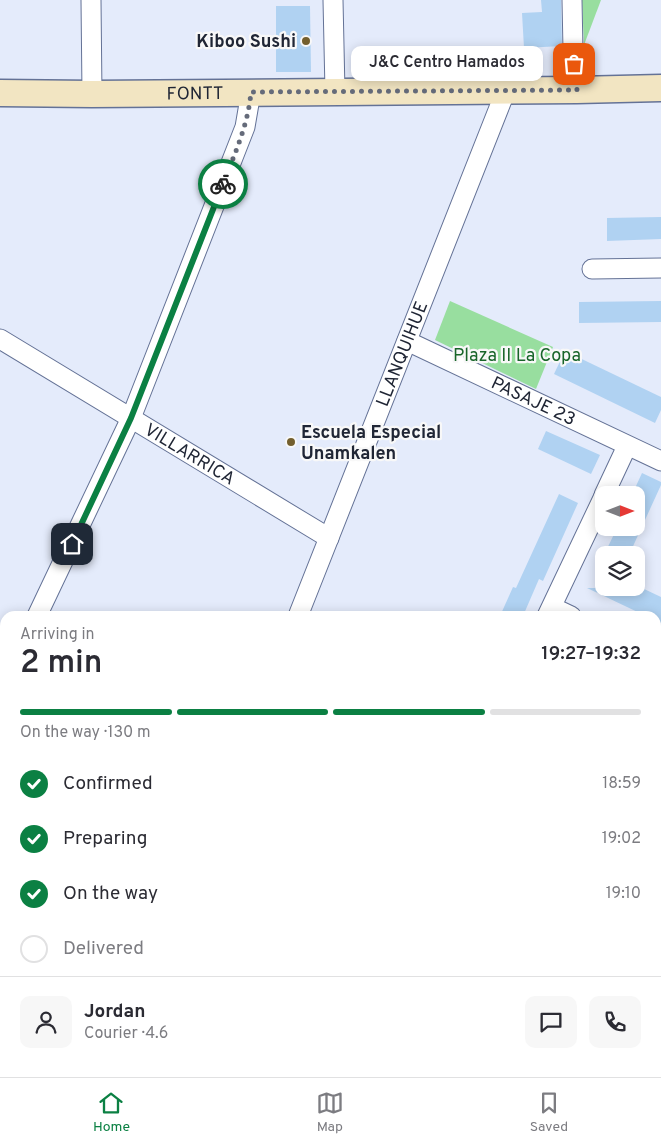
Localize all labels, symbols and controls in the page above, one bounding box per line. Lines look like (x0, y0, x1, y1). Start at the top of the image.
place label: Kiboo Sushi (196, 31, 296, 54)
marker: Kiboo Sushi (300, 35, 312, 47)
pin (553, 43, 595, 85)
callout: J&C Centro Hamados (352, 46, 544, 82)
icon: bag (560, 50, 588, 78)
text: J&C Centro Hamados (369, 53, 525, 73)
street label: FONTT (166, 83, 224, 106)
courier (198, 159, 248, 209)
icon: bike (209, 170, 237, 198)
street label: LLANQUIHUE (372, 298, 434, 410)
park label: Plaza II La Copa (453, 345, 581, 368)
street label: PASAJE 23 (487, 372, 579, 432)
street label: VILLARRICA (140, 419, 239, 491)
place label: Escuela Especial Unamkalen (301, 422, 441, 466)
marker: Escuela Especial Unamkalen (285, 436, 297, 448)
north arrow (595, 486, 645, 536)
map controls (595, 486, 645, 596)
pin (51, 523, 93, 565)
icon: home (58, 530, 86, 558)
button: layers (595, 546, 645, 596)
text: Arriving in (20, 625, 95, 645)
text: 19:27–19:32 (541, 642, 641, 666)
text: 2 min (20, 644, 102, 684)
text: On the way · 130 m (20, 723, 151, 743)
icon: check (20, 770, 48, 798)
text: Confirmed (63, 772, 153, 796)
text: 18:59 (602, 774, 641, 794)
icon: check (20, 825, 48, 853)
text: Preparing (63, 827, 147, 851)
text: 19:02 (602, 829, 641, 849)
icon: check (20, 880, 48, 908)
text: On the way (63, 882, 158, 906)
text: 19:10 (606, 884, 641, 904)
text: Delivered (63, 937, 144, 961)
button: person (20, 996, 72, 1048)
button: chat (525, 996, 577, 1048)
button: phone (589, 996, 641, 1048)
text: Jordan (84, 1000, 146, 1024)
text: Courier · 4.6 (84, 1024, 168, 1044)
tab: Home (93, 1089, 130, 1136)
tab: Map (316, 1089, 344, 1136)
tab: Saved (530, 1089, 568, 1136)

